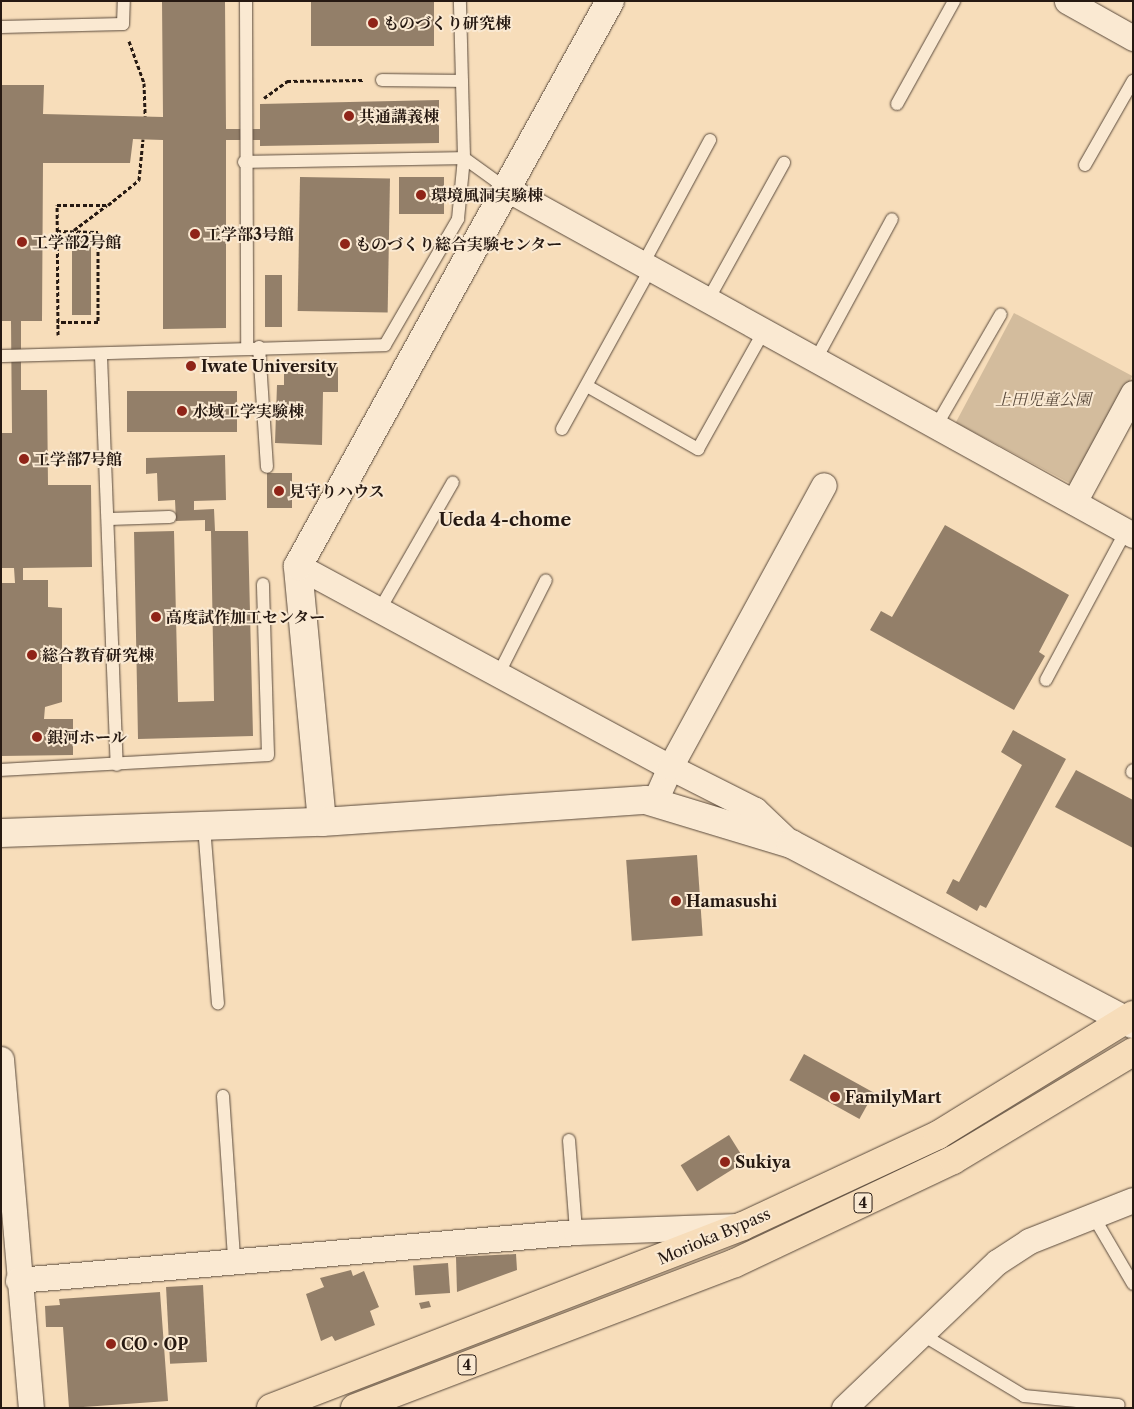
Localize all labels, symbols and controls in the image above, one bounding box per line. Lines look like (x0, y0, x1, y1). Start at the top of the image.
place label: ものづくり研究棟 (383, 13, 511, 33)
marker: ものづくり研究棟 (367, 17, 379, 29)
place label: 共通講義棟 (359, 106, 439, 126)
marker: 共通講義棟 (343, 110, 355, 122)
place label: 環境風洞実験棟 (431, 185, 543, 205)
marker: 環境風洞実験棟 (415, 189, 427, 201)
place label: 工学部3号館 (205, 224, 294, 244)
marker: 工学部3号館 (189, 228, 201, 240)
place label: 工学部2号館 (32, 232, 121, 252)
place label: ものづくり総合実験センター (355, 234, 563, 254)
marker: 工学部2号館 (16, 236, 28, 248)
marker: ものづくり総合実験センター (339, 238, 351, 250)
place label: Iwate University (201, 356, 337, 376)
marker: Iwate University (185, 360, 197, 372)
park label: 上田児童公園 (995, 389, 1091, 409)
place label: 水域工学実験棟 (192, 401, 304, 421)
marker: 水域工学実験棟 (176, 405, 188, 417)
place label: 工学部7号館 (34, 449, 122, 469)
marker: 工学部7号館 (18, 453, 30, 465)
place label: 見守りハウス (289, 481, 385, 501)
marker: 見守りハウス (273, 485, 285, 497)
district label: Ueda 4-chome (439, 509, 571, 531)
place label: 高度試作加工センター (166, 607, 326, 627)
marker: 高度試作加工センター (150, 611, 162, 623)
place label: 総合教育研究棟 (42, 645, 154, 665)
marker: 総合教育研究棟 (26, 649, 38, 661)
place label: 銀河ホール (47, 727, 127, 747)
marker: 銀河ホール (31, 731, 43, 743)
place label: Hamasushi (686, 891, 777, 911)
marker: Hamasushi (670, 895, 682, 907)
place label: FamilyMart (845, 1087, 941, 1107)
marker: FamilyMart (829, 1091, 841, 1103)
place label: Sukiya (735, 1152, 791, 1172)
marker: Sukiya (719, 1156, 731, 1168)
road number: 4 (853, 1190, 873, 1216)
street label: Morioka Bypass (655, 1204, 773, 1268)
place label: CO・OP (121, 1334, 188, 1354)
marker: CO・OP (105, 1338, 117, 1350)
road number: 4 (457, 1352, 477, 1378)

